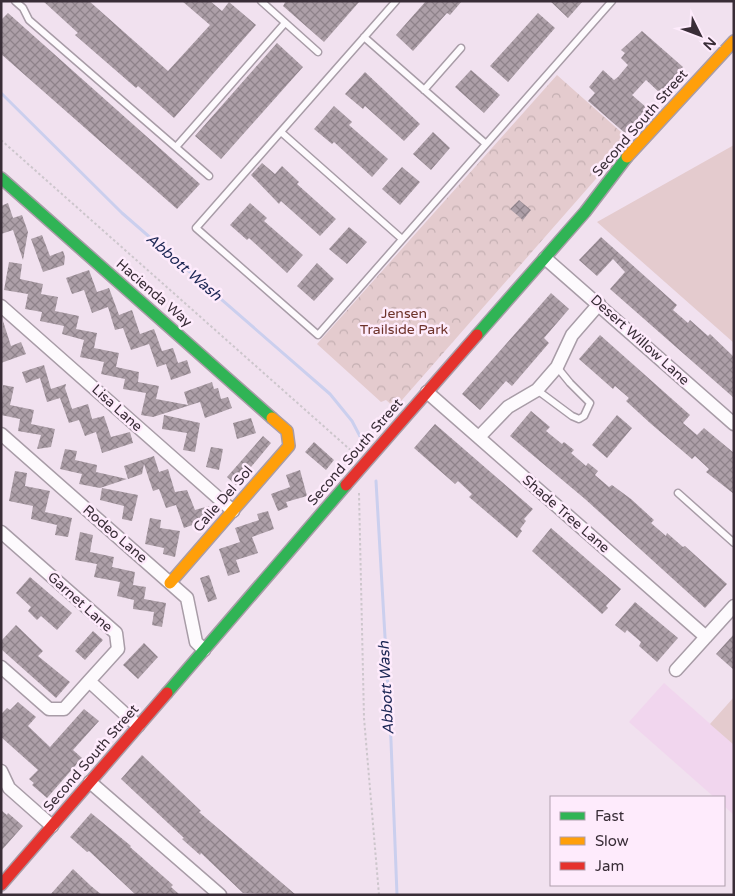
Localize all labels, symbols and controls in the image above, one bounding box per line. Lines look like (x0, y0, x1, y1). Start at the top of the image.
north arrow (675, 10, 725, 60)
text: N (699, 33, 719, 53)
street label: Second South Street (589, 65, 692, 180)
water label: Abbott Wash (143, 229, 226, 305)
street label: Hacienda Way (113, 255, 196, 331)
street label: Desert Willow Lane (587, 291, 693, 389)
park label: Jensen Trailside Park (360, 305, 449, 338)
street label: Lisa Lane (88, 381, 146, 435)
street label: Second South Street (304, 394, 407, 509)
street label: Calle Del Sol (190, 462, 256, 536)
street label: Shade Tree Lane (519, 471, 613, 557)
street label: Rodeo Lane (79, 501, 151, 567)
street label: Garnet Lane (44, 568, 116, 636)
water label: Abbott Wash (375, 640, 397, 735)
street label: Second South Street (40, 700, 143, 815)
legend (550, 796, 725, 886)
text: Fast (595, 807, 625, 825)
text: Slow (595, 832, 629, 850)
text: Jam (595, 857, 624, 875)

